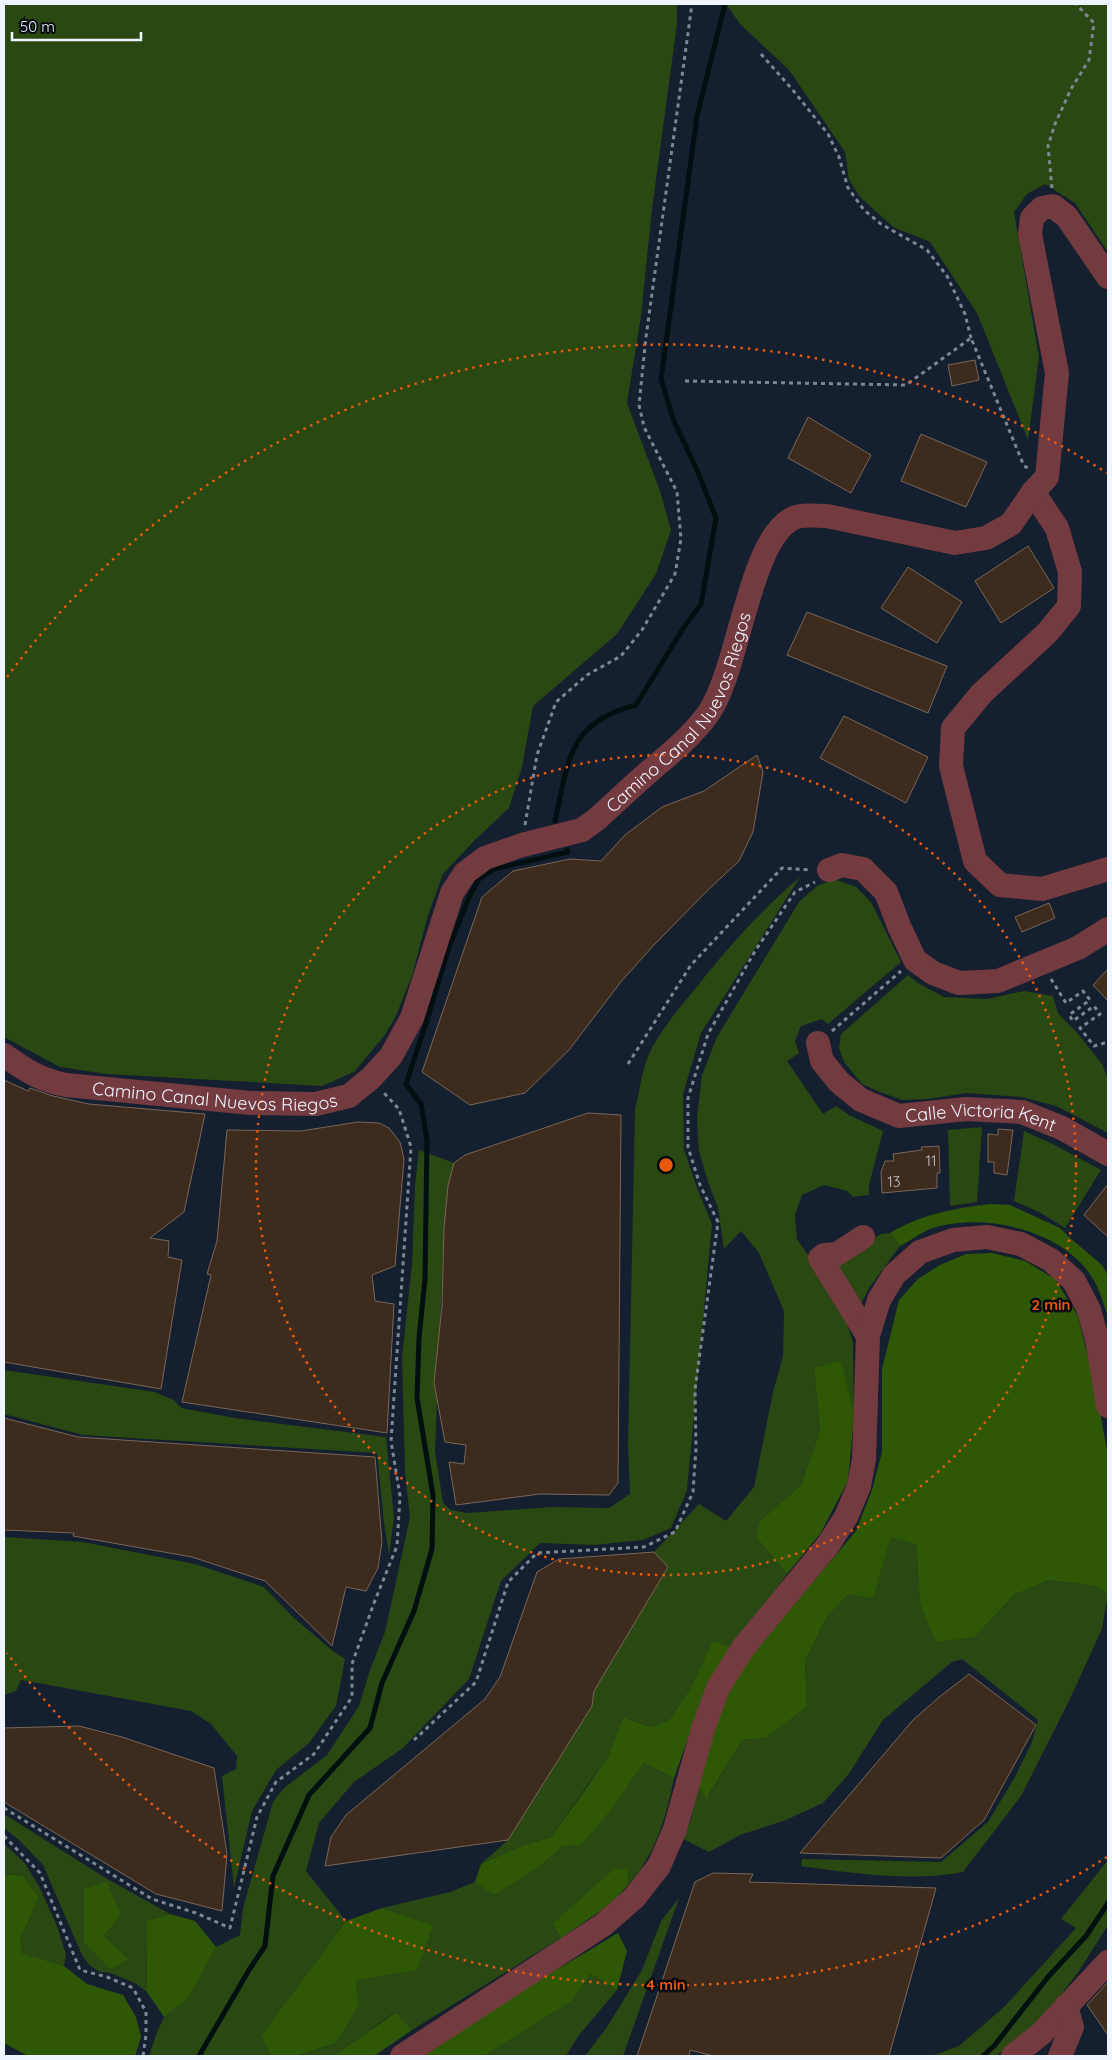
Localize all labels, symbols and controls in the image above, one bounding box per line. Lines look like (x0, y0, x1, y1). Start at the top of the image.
scale bar (12, 10, 141, 42)
text: 50 m (20, 17, 55, 36)
street label: Camino Canal Nuevos Riegos (601, 609, 755, 817)
street label: Camino Canal Nuevos Riegos (91, 1076, 340, 1116)
street label: Calle Victoria Kent (904, 1097, 1060, 1136)
house number: 11 (925, 1151, 937, 1170)
centre of rings (657, 1156, 675, 1174)
house number: 13 (887, 1172, 901, 1191)
text: 2 min (1031, 1295, 1071, 1314)
text: 4 min (646, 1975, 686, 1994)

